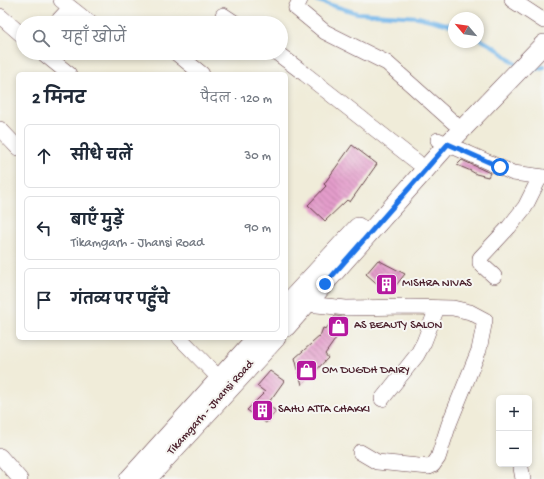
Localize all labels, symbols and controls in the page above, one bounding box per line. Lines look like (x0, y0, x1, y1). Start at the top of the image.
north arrow (448, 12, 484, 48)
search box (16, 16, 288, 60)
icon: search (30, 27, 52, 49)
text: यहाँ खोजें (62, 30, 126, 48)
text: 2 मिनट (32, 90, 86, 110)
text: पैदल · 120 m (200, 92, 272, 107)
icon: ahead (33, 145, 55, 167)
text: सीधे चलें (71, 148, 132, 166)
text: 30 m (245, 149, 271, 164)
route start (491, 158, 509, 176)
text: बाएँ मुड़ें (71, 213, 123, 231)
icon: left (33, 217, 55, 239)
text: 90 m (245, 221, 271, 236)
text: Tikamgarh - Jhansi Road (71, 236, 204, 251)
building icon: MISHRA NIVAS (374, 271, 400, 297)
route end (316, 275, 334, 293)
place label: MISHRA NIVAS (402, 277, 472, 291)
icon: arrive (33, 289, 55, 311)
text: गंतव्य पर पहुँचे (71, 292, 169, 310)
shop icon: AS BEAUTY SALON (326, 313, 352, 339)
place label: AS BEAUTY SALON (354, 319, 442, 333)
street label: Tikamgarh - Jhansi Road (164, 357, 258, 459)
shop icon: OM DUGDH DAIRY (294, 358, 320, 384)
place label: OM DUGDH DAIRY (322, 364, 410, 378)
map controls (496, 395, 532, 467)
button: + (496, 395, 532, 431)
building icon: SAHU ATTA CHAKKI (249, 397, 275, 423)
place label: SAHU ATTA CHAKKI (278, 403, 370, 417)
button: − (496, 431, 532, 467)

